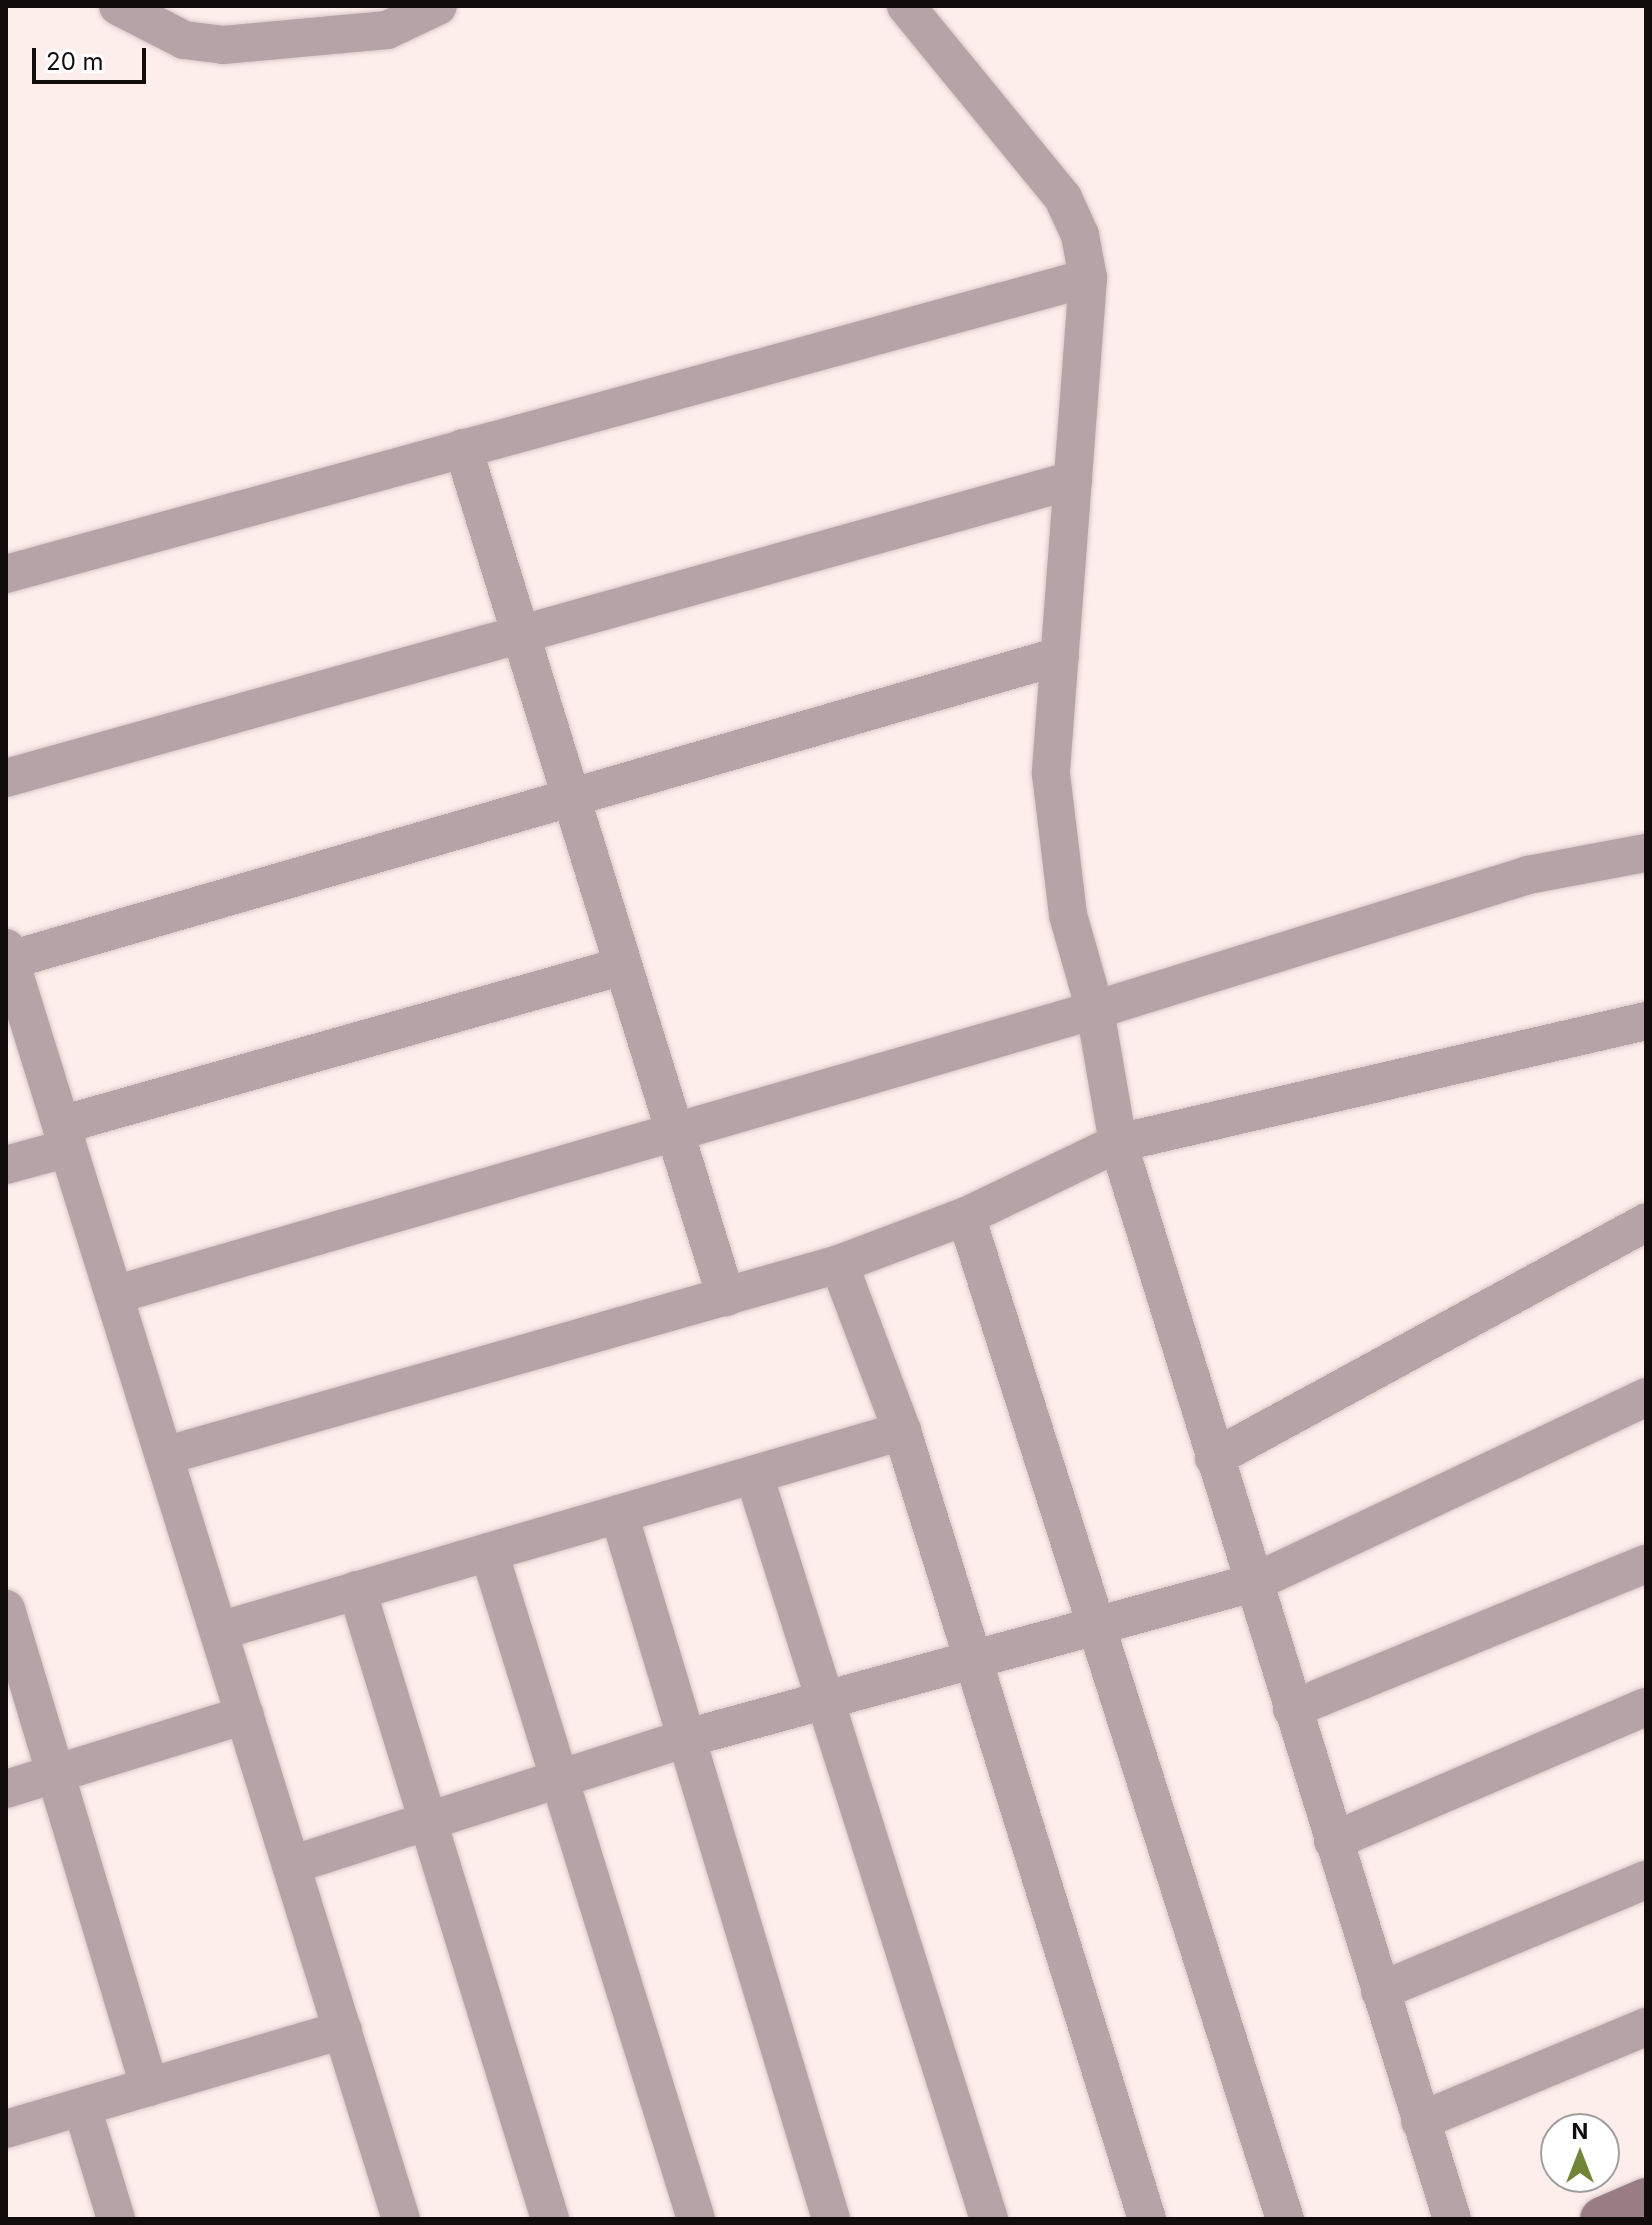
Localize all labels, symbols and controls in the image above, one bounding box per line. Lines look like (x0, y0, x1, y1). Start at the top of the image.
scale bar (36, 32, 150, 82)
text: 20 m (46, 47, 104, 76)
north arrow (1540, 2113, 1620, 2193)
text: N (1572, 2118, 1588, 2144)

